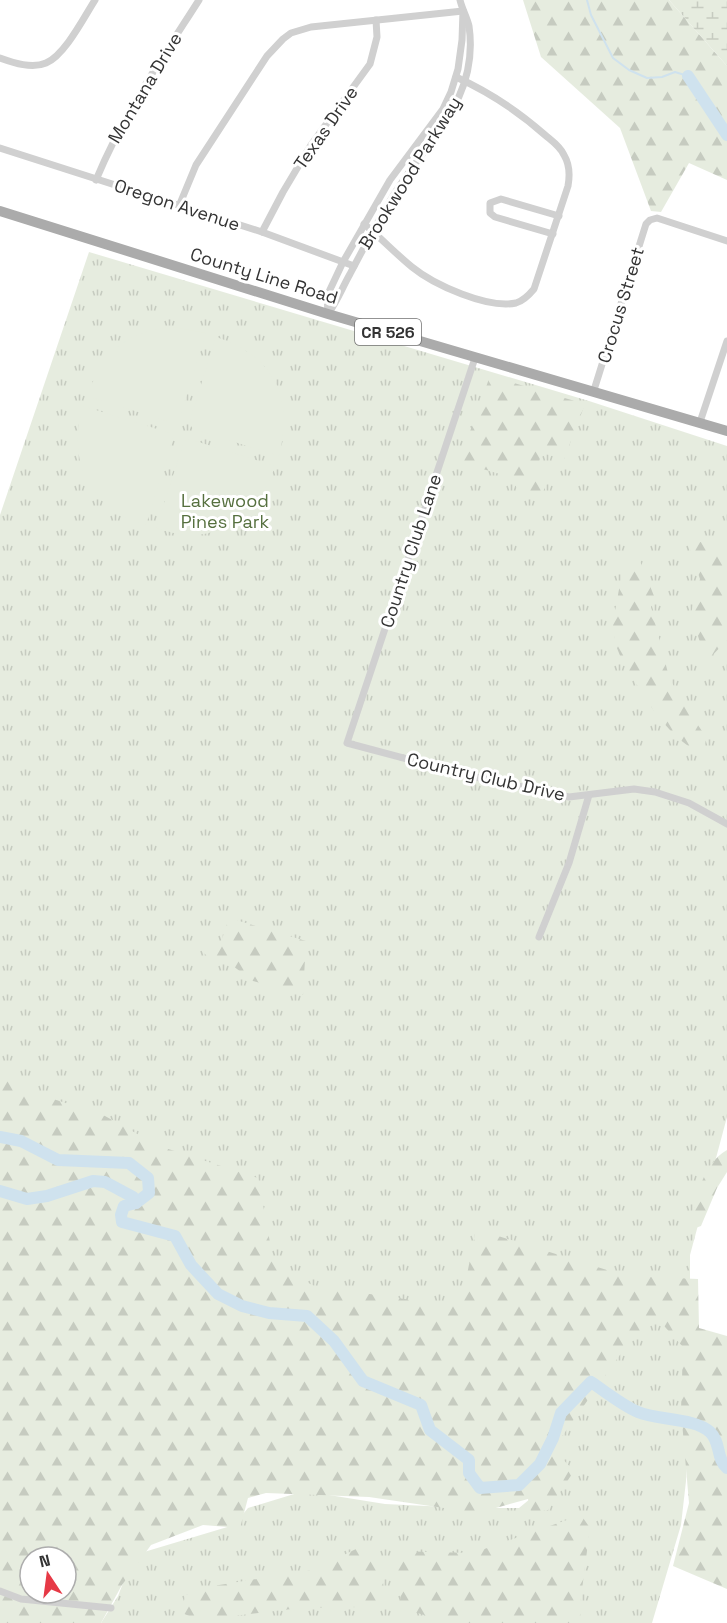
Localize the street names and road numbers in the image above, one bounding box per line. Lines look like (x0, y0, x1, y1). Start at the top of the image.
street label: Montana Drive (102, 28, 187, 147)
street label: Texas Drive (288, 81, 363, 174)
street label: Brookwood Parkway (353, 92, 466, 253)
street label: Oregon Avenue (111, 173, 243, 236)
street label: County Line Road (188, 242, 341, 309)
street label: Crocus Street (592, 244, 649, 366)
road number: CR 526 (355, 319, 421, 345)
street label: Country Club Lane (375, 471, 446, 631)
street label: Country Club Drive (405, 747, 567, 806)

